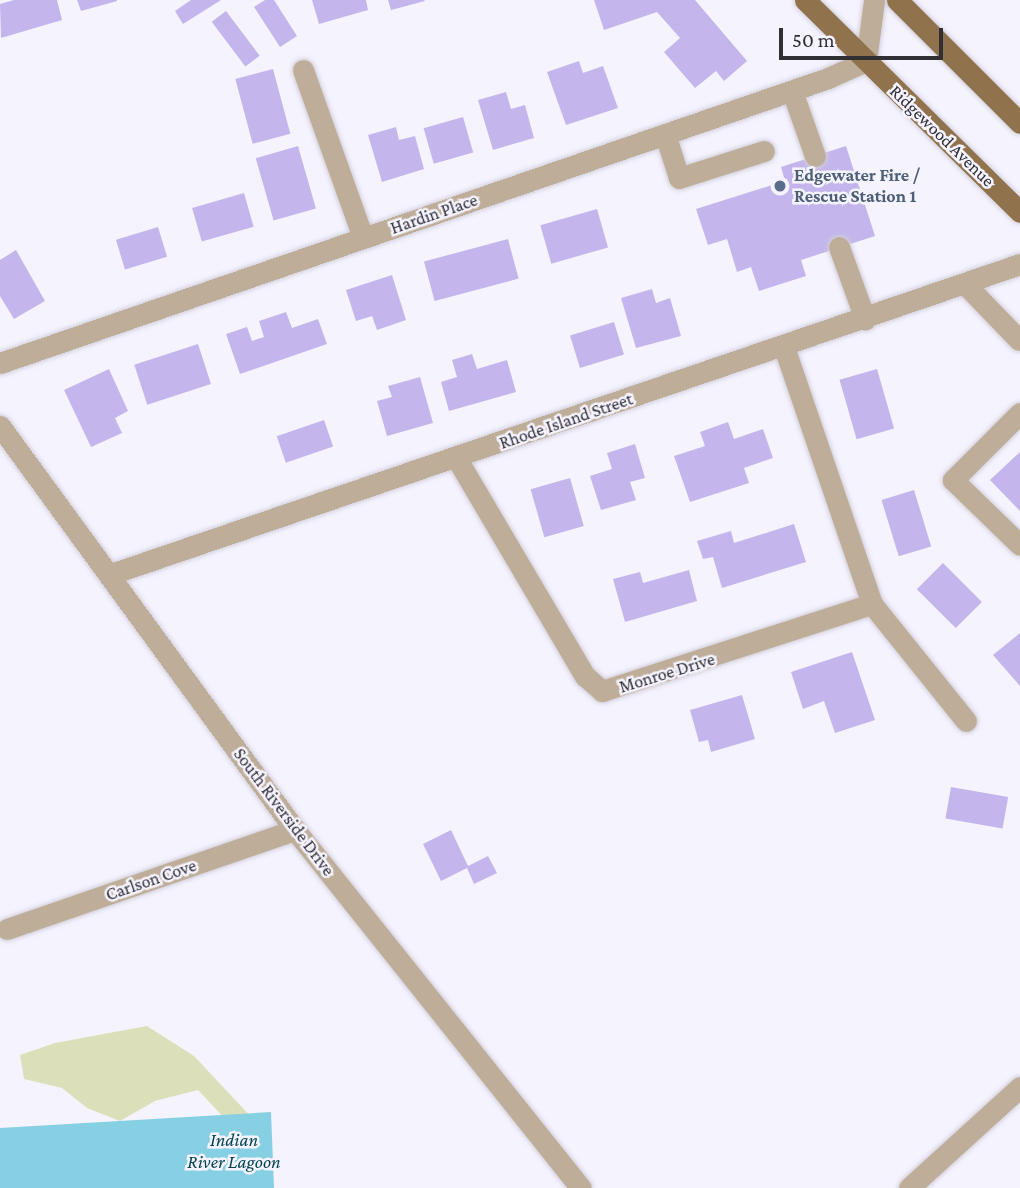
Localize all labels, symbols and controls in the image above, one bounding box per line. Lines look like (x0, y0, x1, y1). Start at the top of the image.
scale bar (782, 14, 946, 58)
text: 50 m (792, 28, 835, 52)
street label: Ridgewood Avenue (885, 80, 999, 192)
place label: Edgewater Fire / Rescue Station 1 (794, 165, 920, 208)
marker: Edgewater Fire / Rescue Station 1 (772, 178, 788, 194)
street label: Hardin Place (388, 189, 480, 239)
street label: Rhode Island Street (496, 388, 636, 454)
street label: Monroe Drive (617, 648, 717, 698)
street label: South Riverside Drive (229, 744, 339, 880)
street label: Carlson Cove (103, 854, 199, 906)
water label: Indian River Lagoon (187, 1129, 281, 1173)

